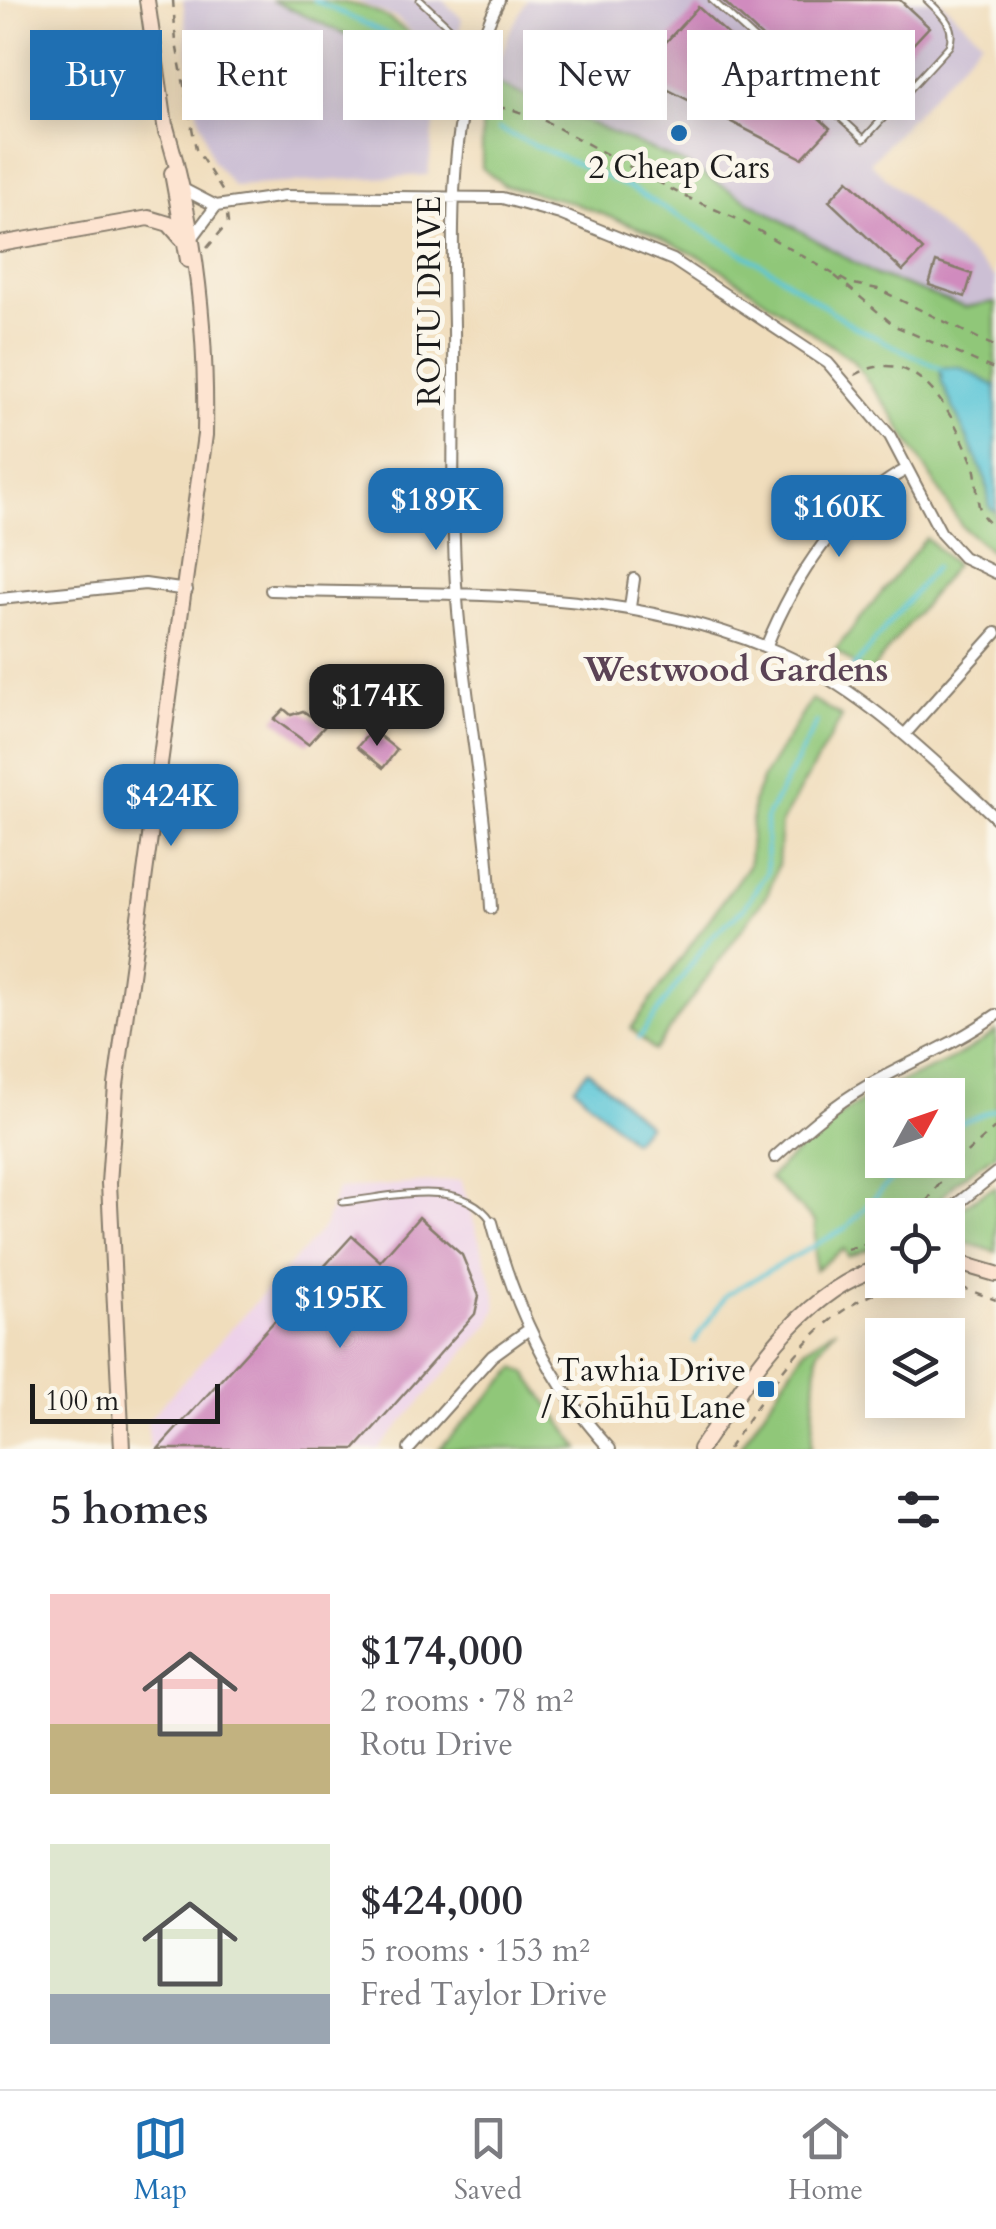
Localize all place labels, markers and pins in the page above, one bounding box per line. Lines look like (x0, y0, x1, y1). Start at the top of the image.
marker: 2 Cheap Cars (668, 122, 690, 144)
place label: 2 Cheap Cars (588, 146, 770, 190)
pin: $189K (366, 468, 506, 553)
pin: $160K (769, 475, 909, 560)
pin: $174K (307, 664, 447, 749)
pin: $424K (101, 764, 241, 849)
pin: $195K (270, 1266, 410, 1351)
place label: Tawhia Drive / Kōhūhū Lane (541, 1349, 746, 1430)
marker: Tawhia Drive / Kōhūhū Lane (755, 1378, 777, 1400)

